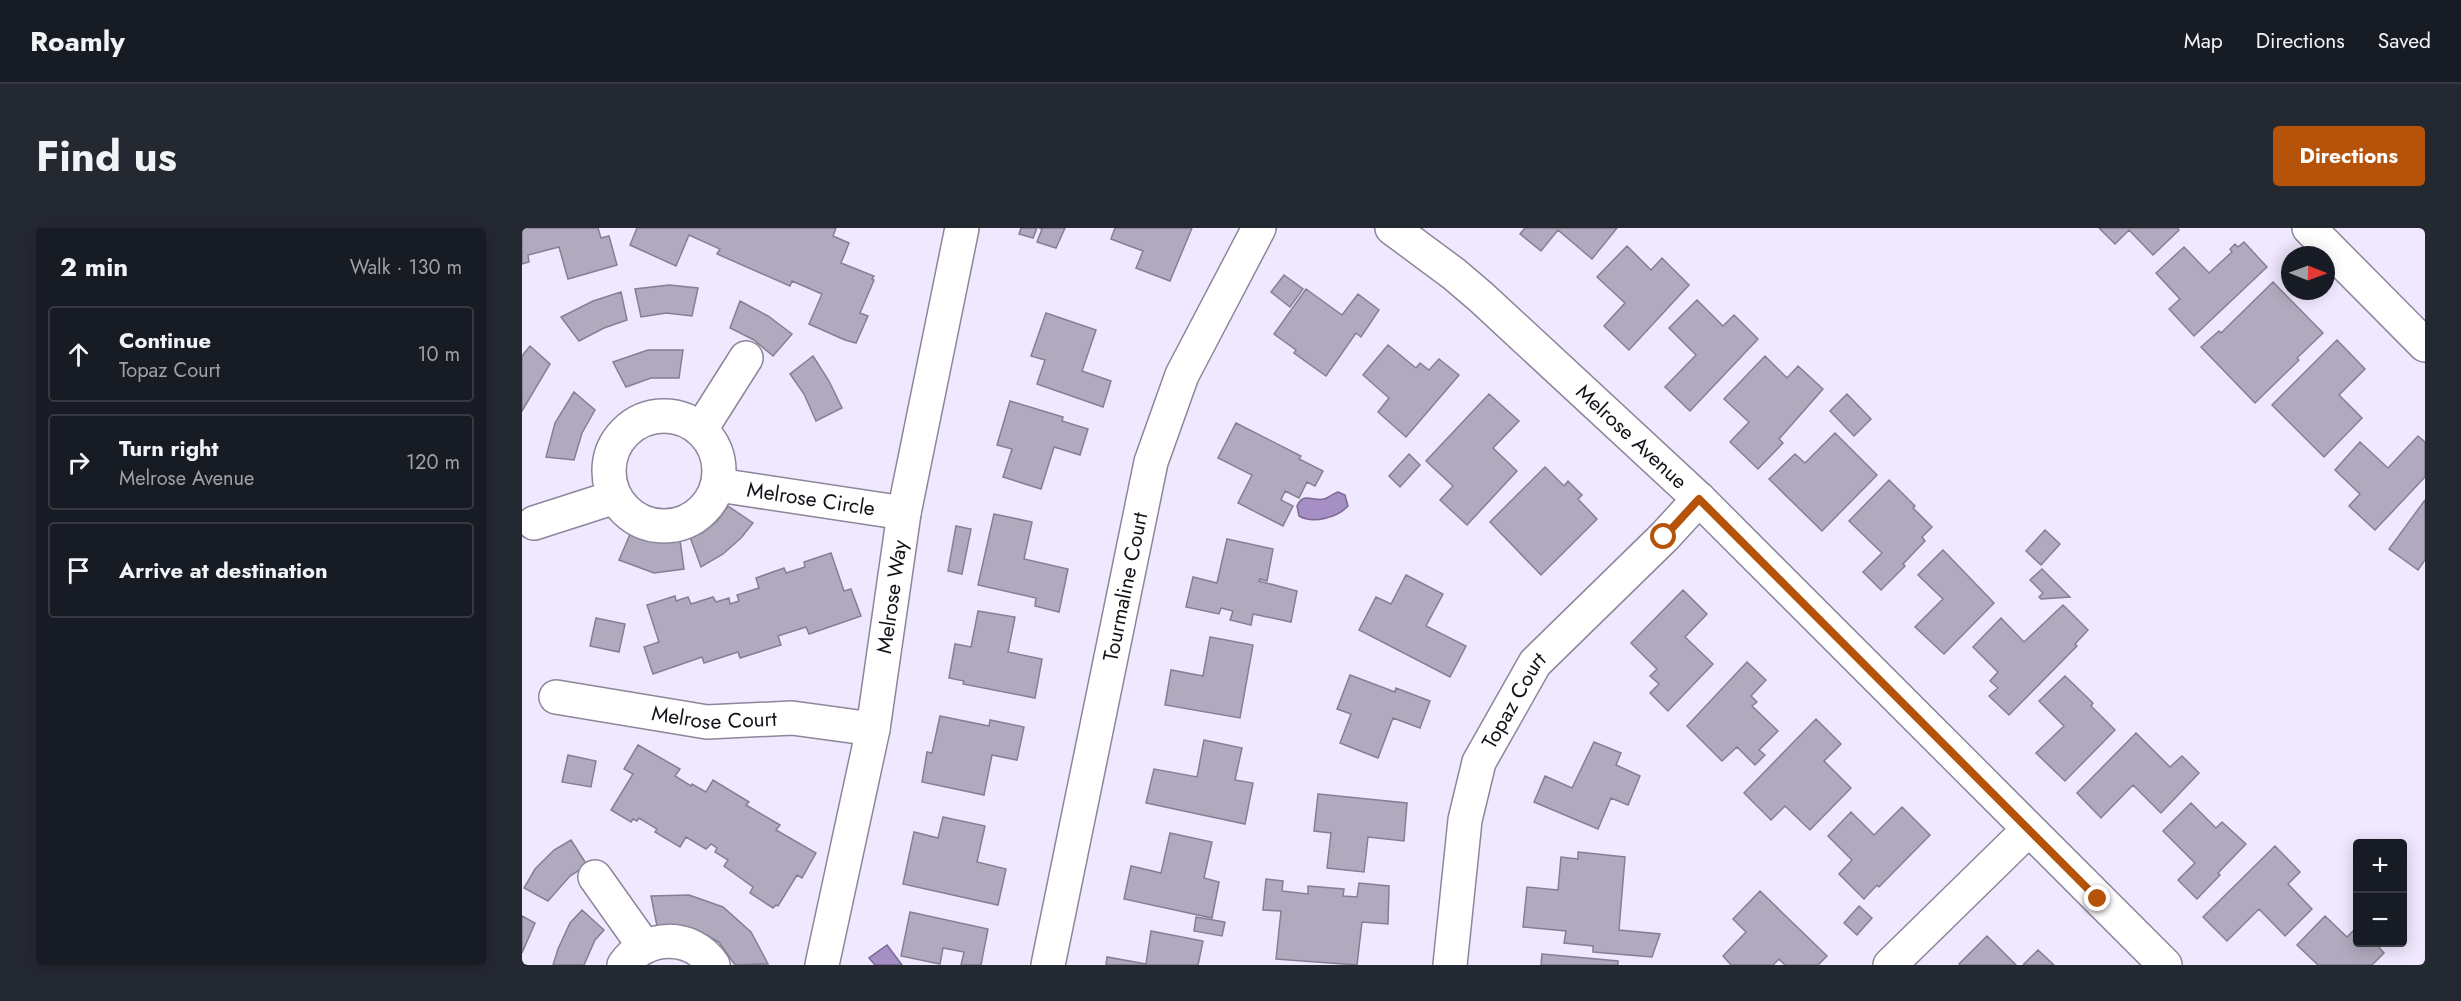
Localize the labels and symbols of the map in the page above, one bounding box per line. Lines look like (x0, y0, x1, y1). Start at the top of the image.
north arrow (2281, 246, 2335, 300)
street label: Melrose Avenue (1569, 377, 1694, 496)
street label: Melrose Circle (745, 475, 877, 523)
street label: Tourmaline Court (1096, 510, 1155, 664)
route start (1650, 523, 1676, 549)
street label: Melrose Way (869, 537, 915, 656)
street label: Topaz Court (1475, 645, 1553, 754)
street label: Melrose Court (649, 698, 777, 737)
route end (2084, 885, 2110, 911)

